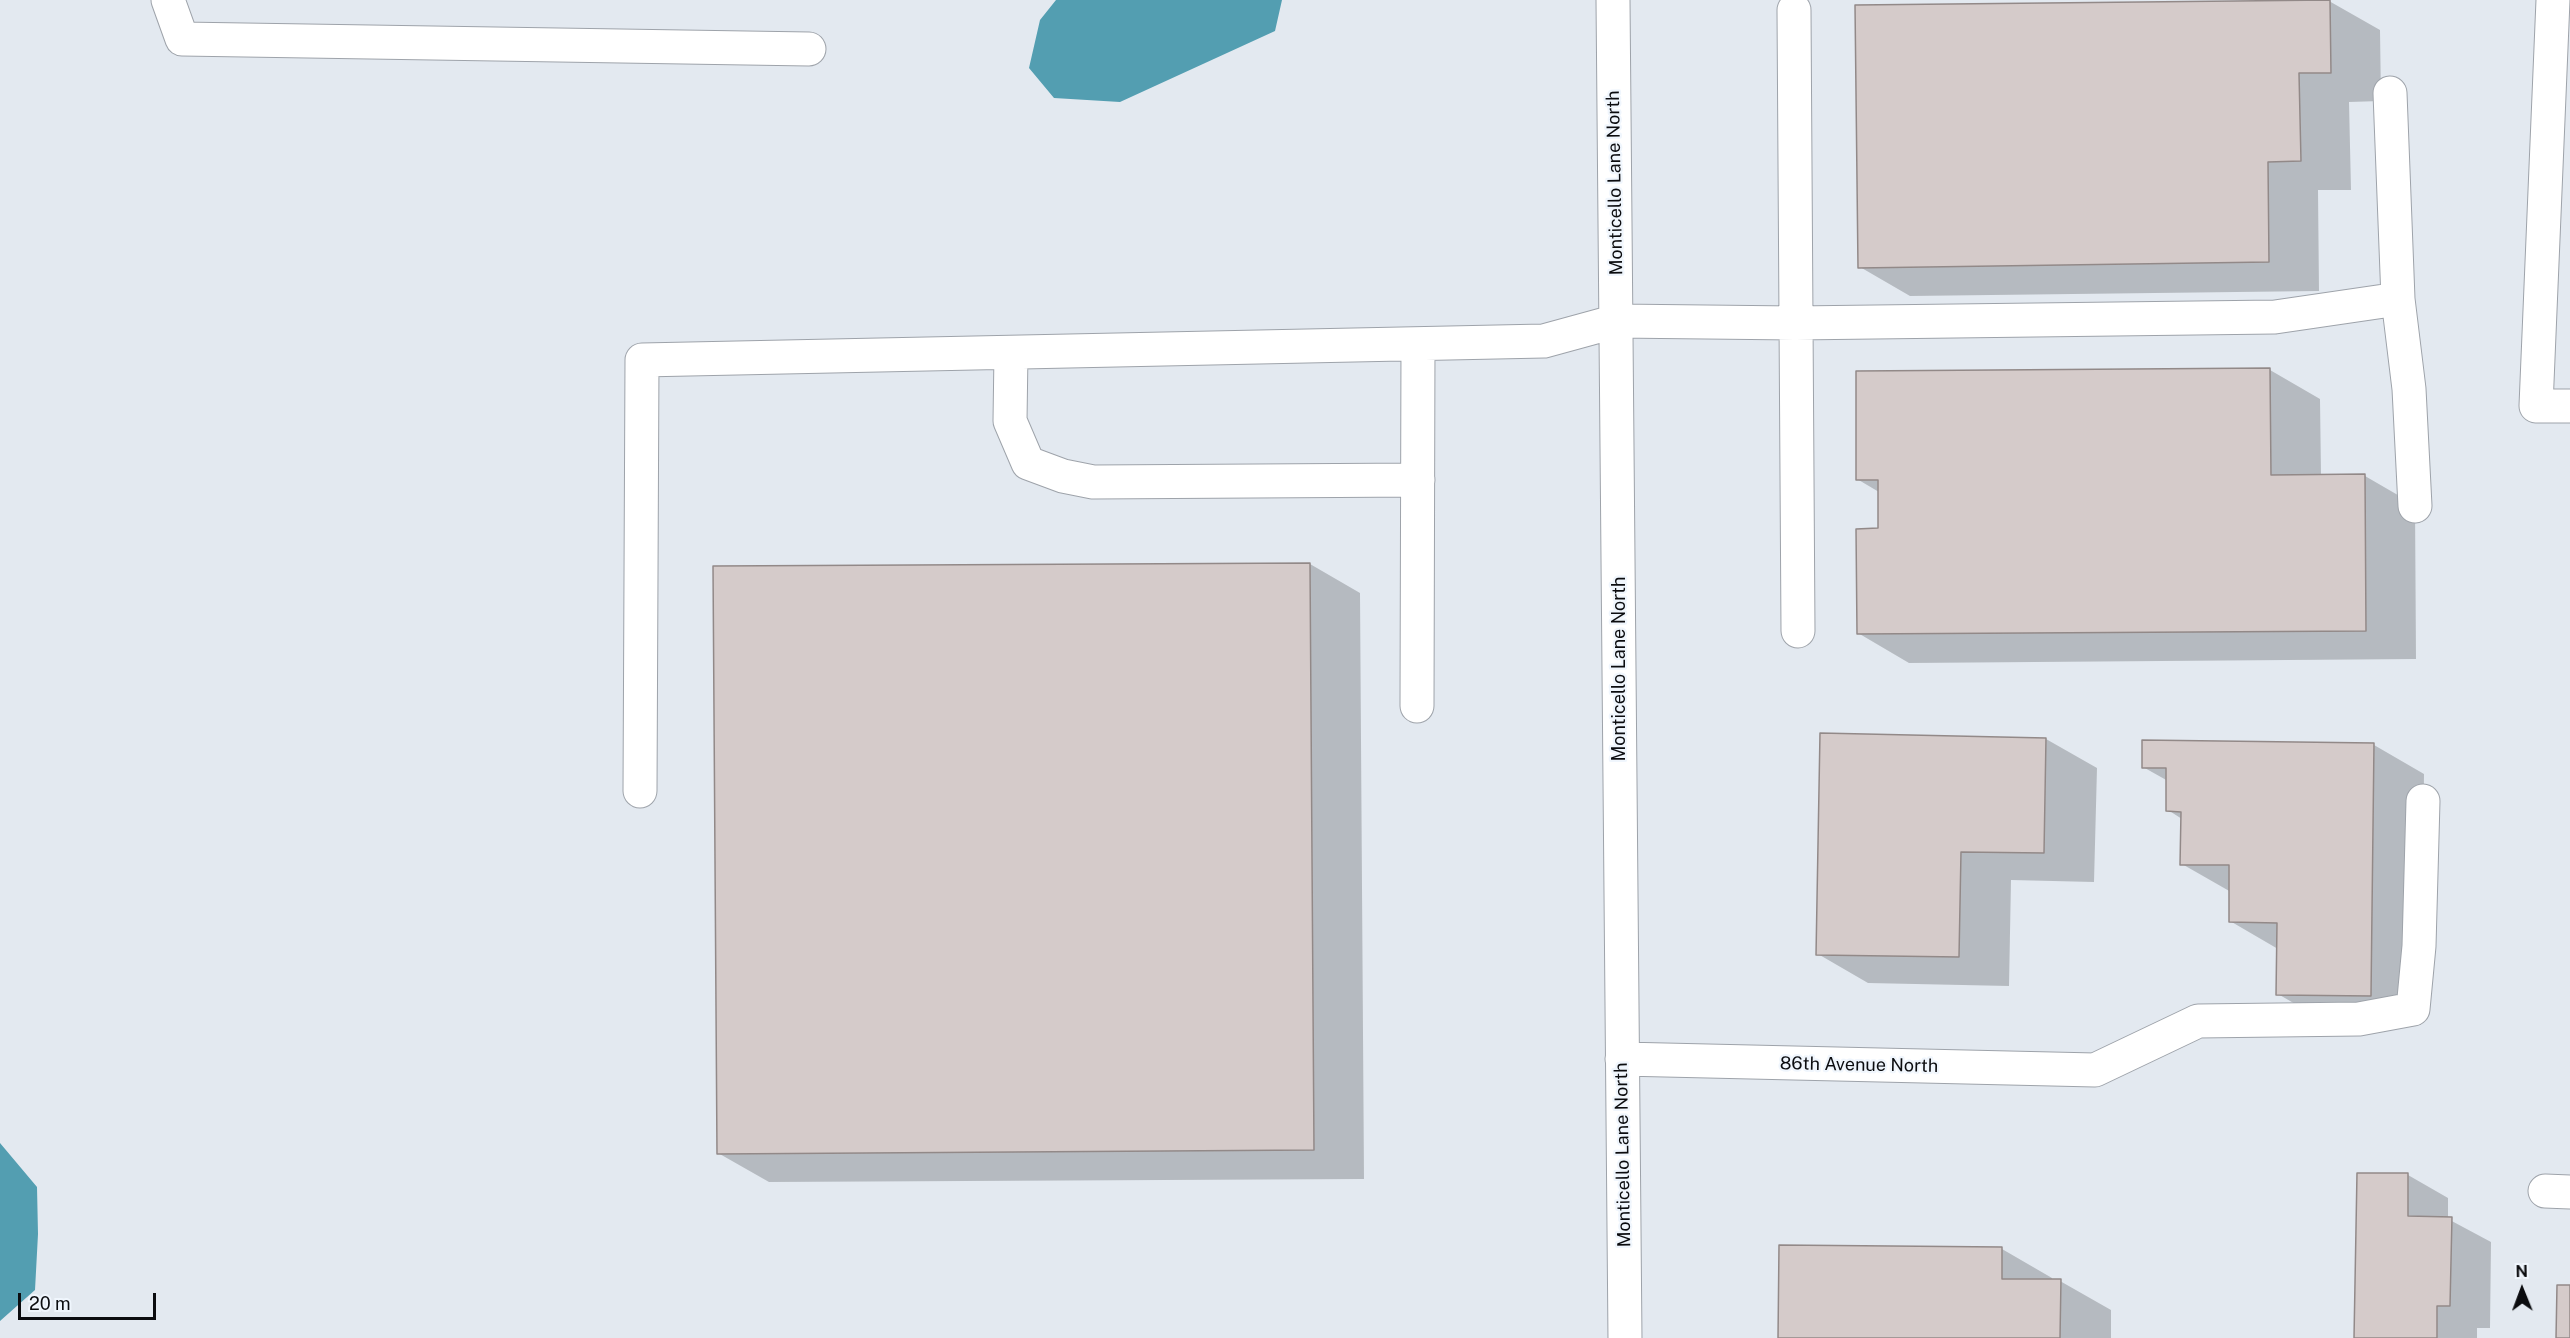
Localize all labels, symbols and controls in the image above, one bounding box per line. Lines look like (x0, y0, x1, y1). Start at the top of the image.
street label: Monticello Lane North (1603, 90, 1627, 276)
street label: Monticello Lane North (1608, 577, 1630, 761)
street label: 86th Avenue North (1780, 1053, 1938, 1077)
street label: Monticello Lane North (1611, 1062, 1635, 1248)
north arrow (2492, 1260, 2552, 1320)
text: N (2515, 1262, 2528, 1281)
scale bar (21, 1281, 159, 1319)
text: 20 m (29, 1293, 71, 1314)

